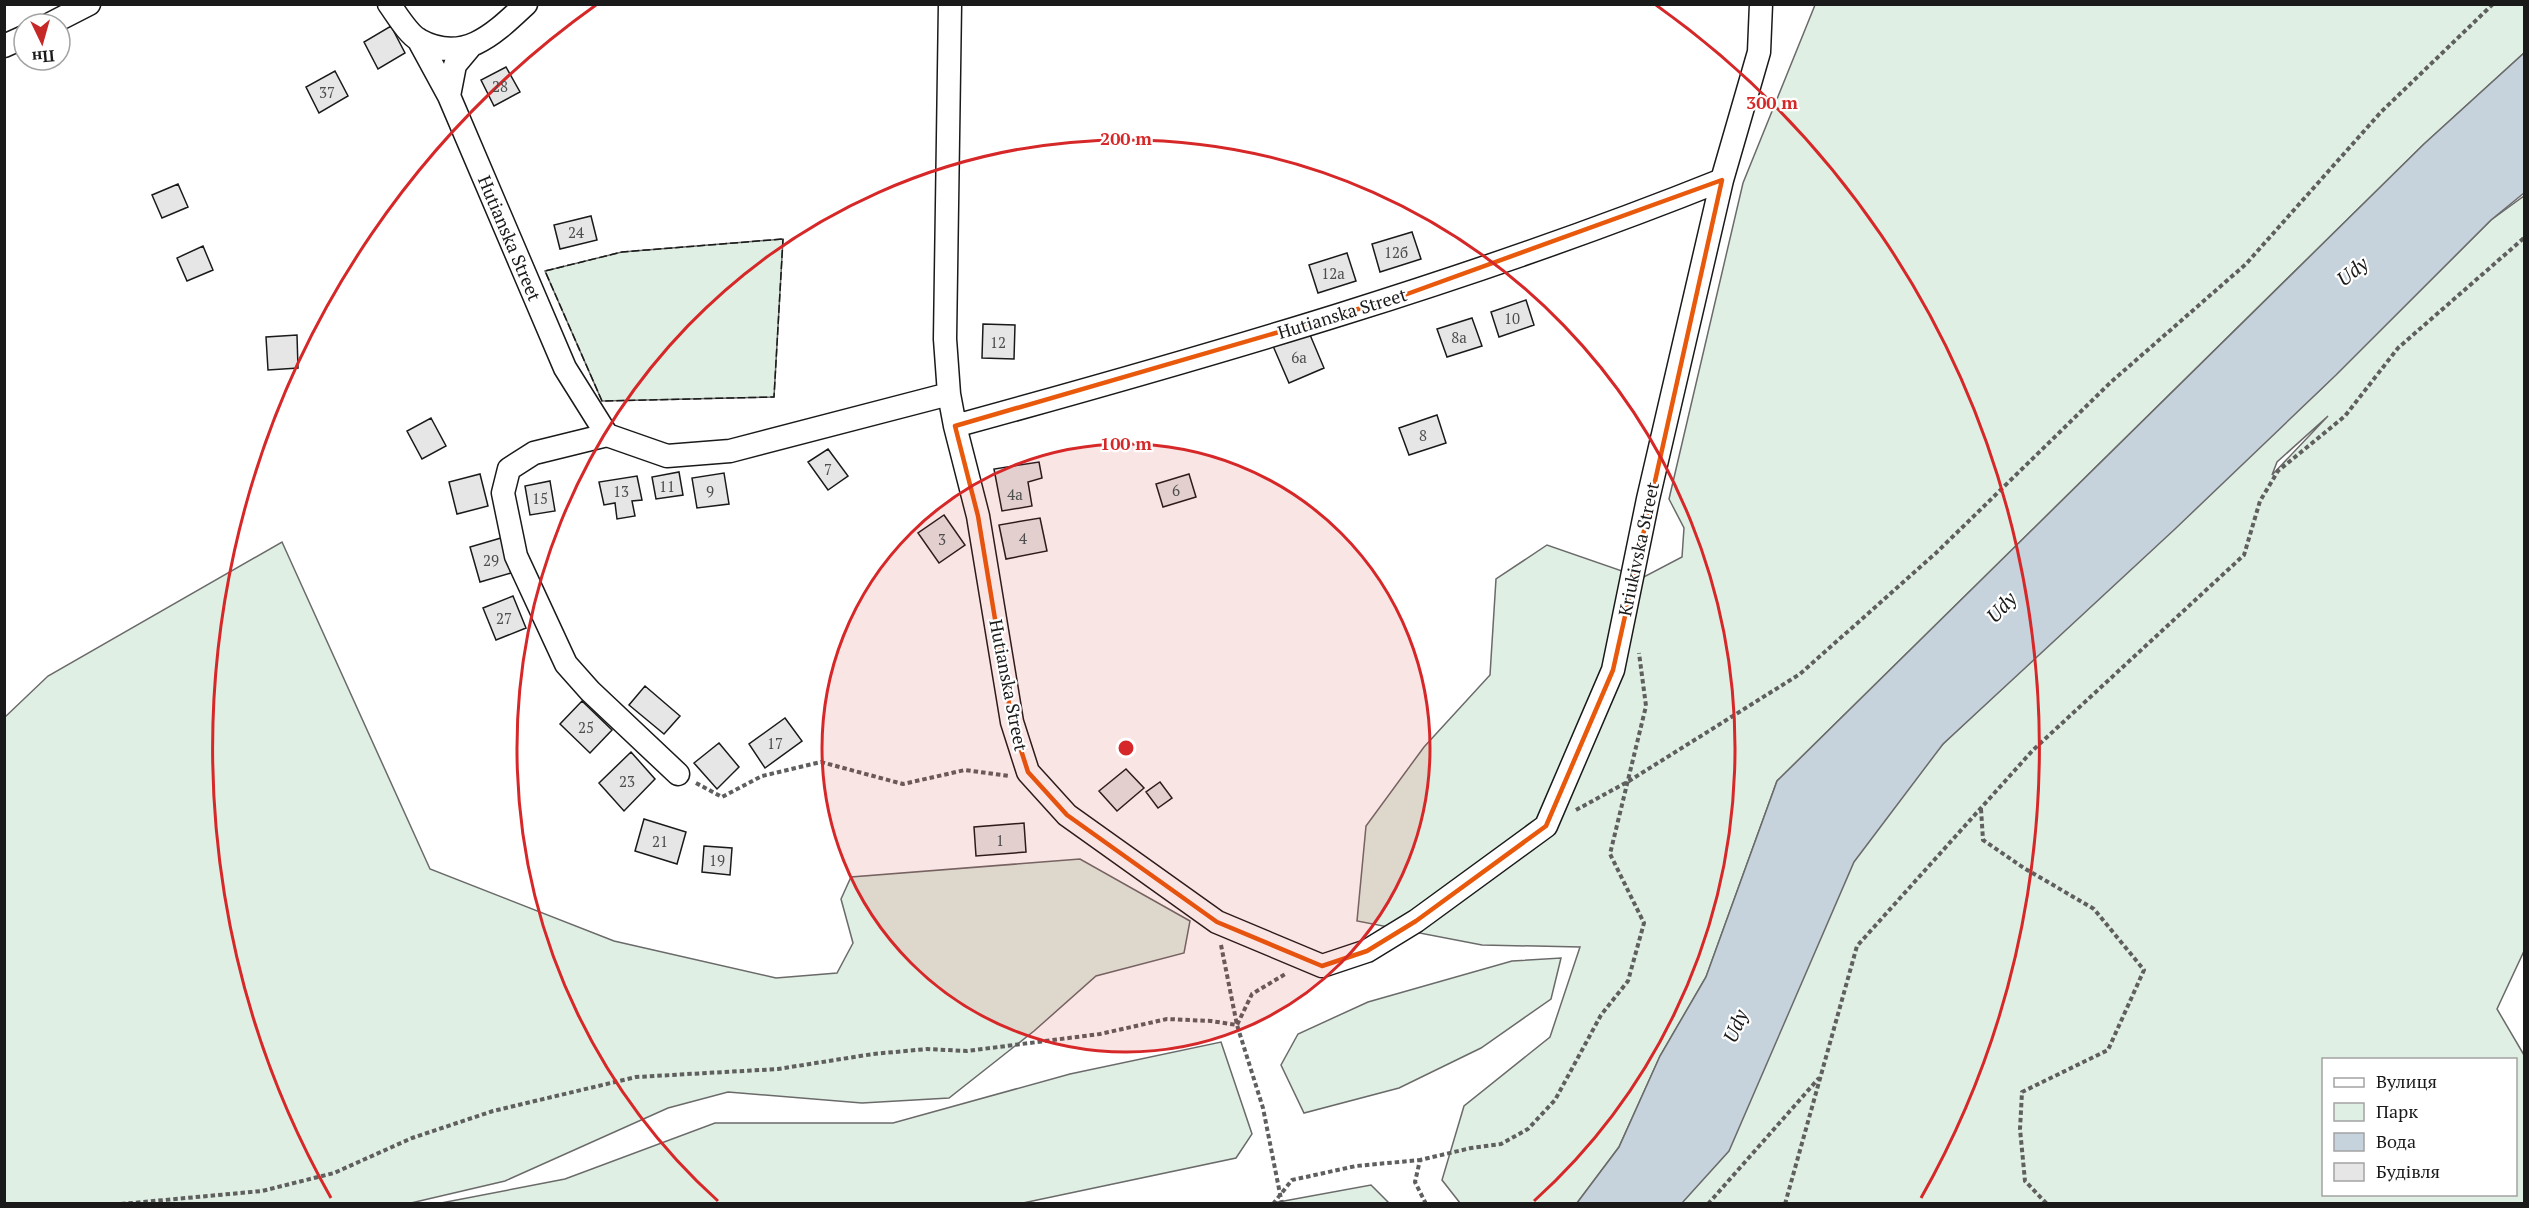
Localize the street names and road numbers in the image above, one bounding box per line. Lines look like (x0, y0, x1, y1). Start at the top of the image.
street label: Hutianska Street (473, 172, 547, 305)
street label: Hutianska Street (1274, 282, 1410, 344)
street label: Kriukivska Street (1612, 479, 1664, 618)
street label: Hutianska Street (984, 617, 1034, 753)

